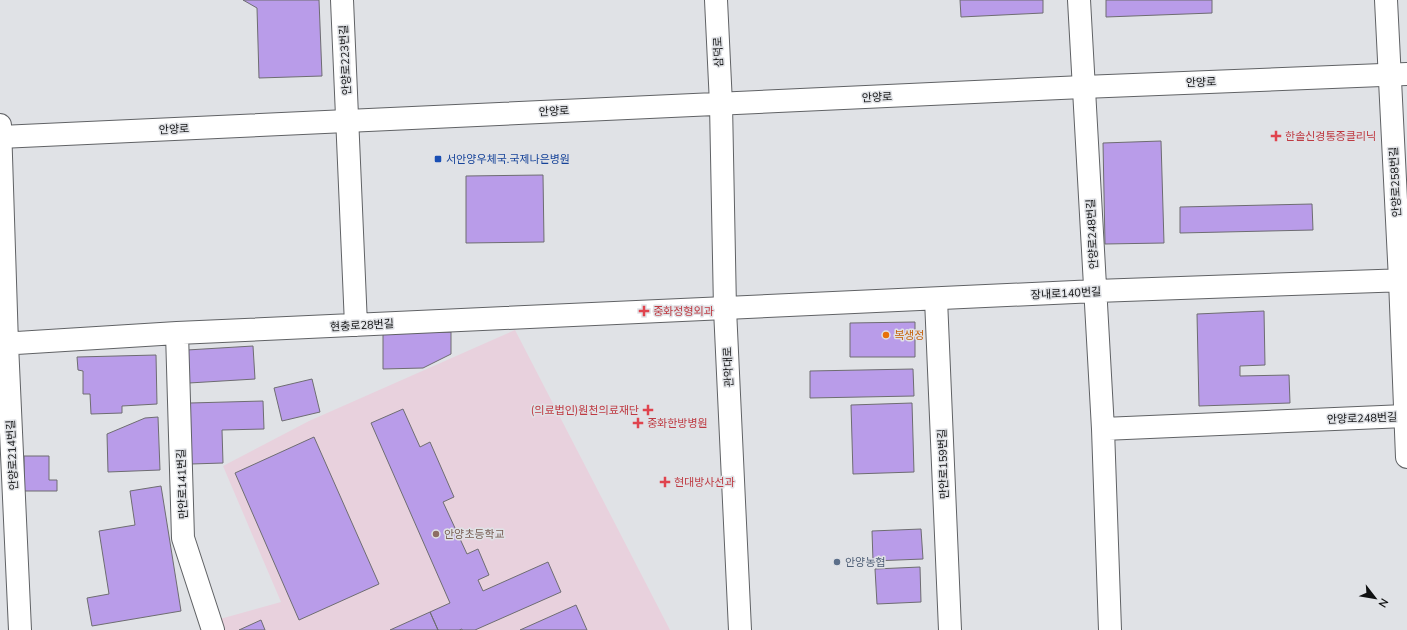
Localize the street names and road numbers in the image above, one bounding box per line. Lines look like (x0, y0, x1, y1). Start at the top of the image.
street label: 안양로223번길 (336, 24, 355, 96)
street label: 삼덕로 (710, 36, 727, 68)
street label: 안양로 (1186, 74, 1216, 91)
street label: 안양로 (861, 89, 893, 106)
street label: 안양로 (538, 103, 570, 120)
street label: 안양로 (158, 121, 190, 138)
street label: 안양로258번길 (1386, 146, 1405, 218)
street label: 안양로248번길 (1083, 198, 1102, 270)
street label: 장내로140번길 (1030, 284, 1102, 303)
street label: 현충로28번길 (330, 316, 394, 335)
street label: 관악대로 (720, 346, 737, 388)
street label: 안양로248번길 (1327, 410, 1397, 427)
street label: 안양로214번길 (3, 419, 22, 491)
street label: 만안로159번길 (935, 429, 952, 499)
street label: 만안로141번길 (174, 449, 191, 519)

